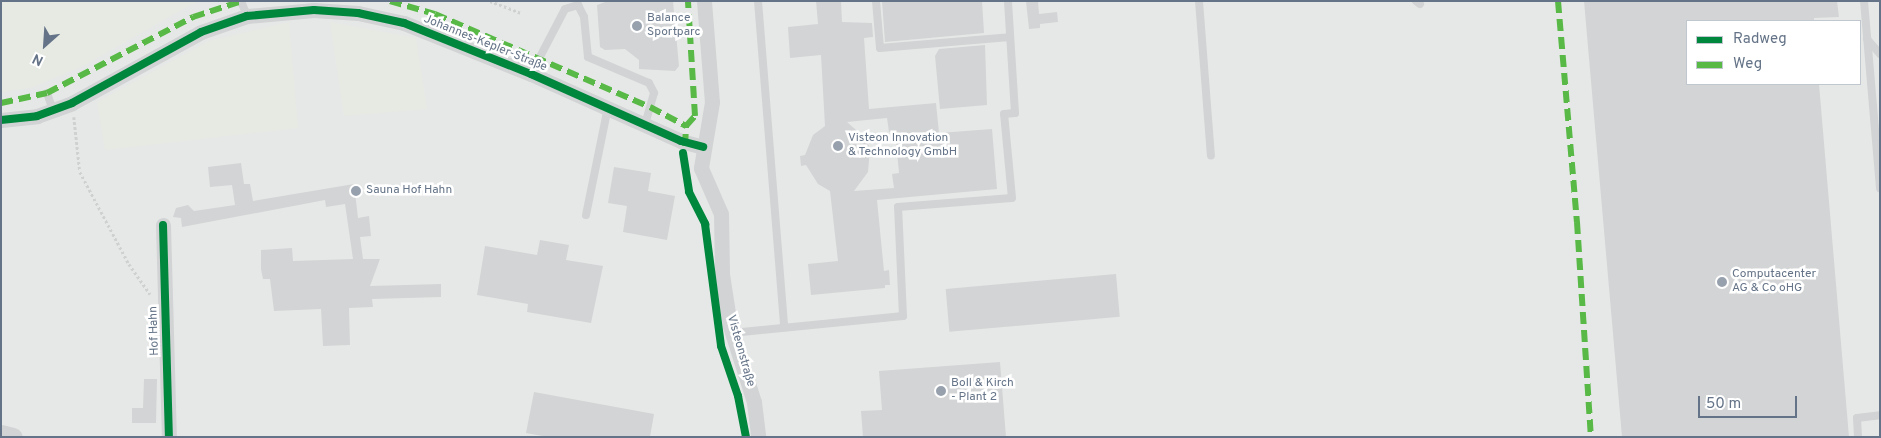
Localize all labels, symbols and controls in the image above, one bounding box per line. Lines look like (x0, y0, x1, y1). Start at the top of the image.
place label: Balance Sportparc (647, 12, 700, 40)
street label: Johannes-Kepler-Straße (421, 13, 549, 75)
north arrow (20, 20, 70, 70)
marker: Balance Sportparc (631, 20, 643, 32)
legend (1686, 20, 1861, 85)
text: Radweg (1733, 30, 1787, 49)
text: N (30, 49, 46, 69)
text: Weg (1733, 55, 1762, 74)
place label: Visteon Innovation & Technology GmbH (848, 132, 958, 160)
marker: Visteon Innovation & Technology GmbH (832, 140, 844, 152)
place label: Sauna Hof Hahn (366, 184, 452, 198)
marker: Sauna Hof Hahn (350, 185, 362, 197)
place label: Computacenter AG & Co oHG (1732, 268, 1816, 296)
marker: Computacenter AG & Co oHG (1716, 276, 1728, 288)
street label: Hof Hahn (147, 306, 163, 356)
street label: Visteonstraße (723, 313, 757, 389)
place label: Boll & Kirch - Plant 2 (951, 377, 1014, 405)
marker: Boll & Kirch - Plant 2 (935, 385, 947, 397)
scale bar (1701, 386, 1800, 418)
text: 50 m (1706, 395, 1741, 414)

